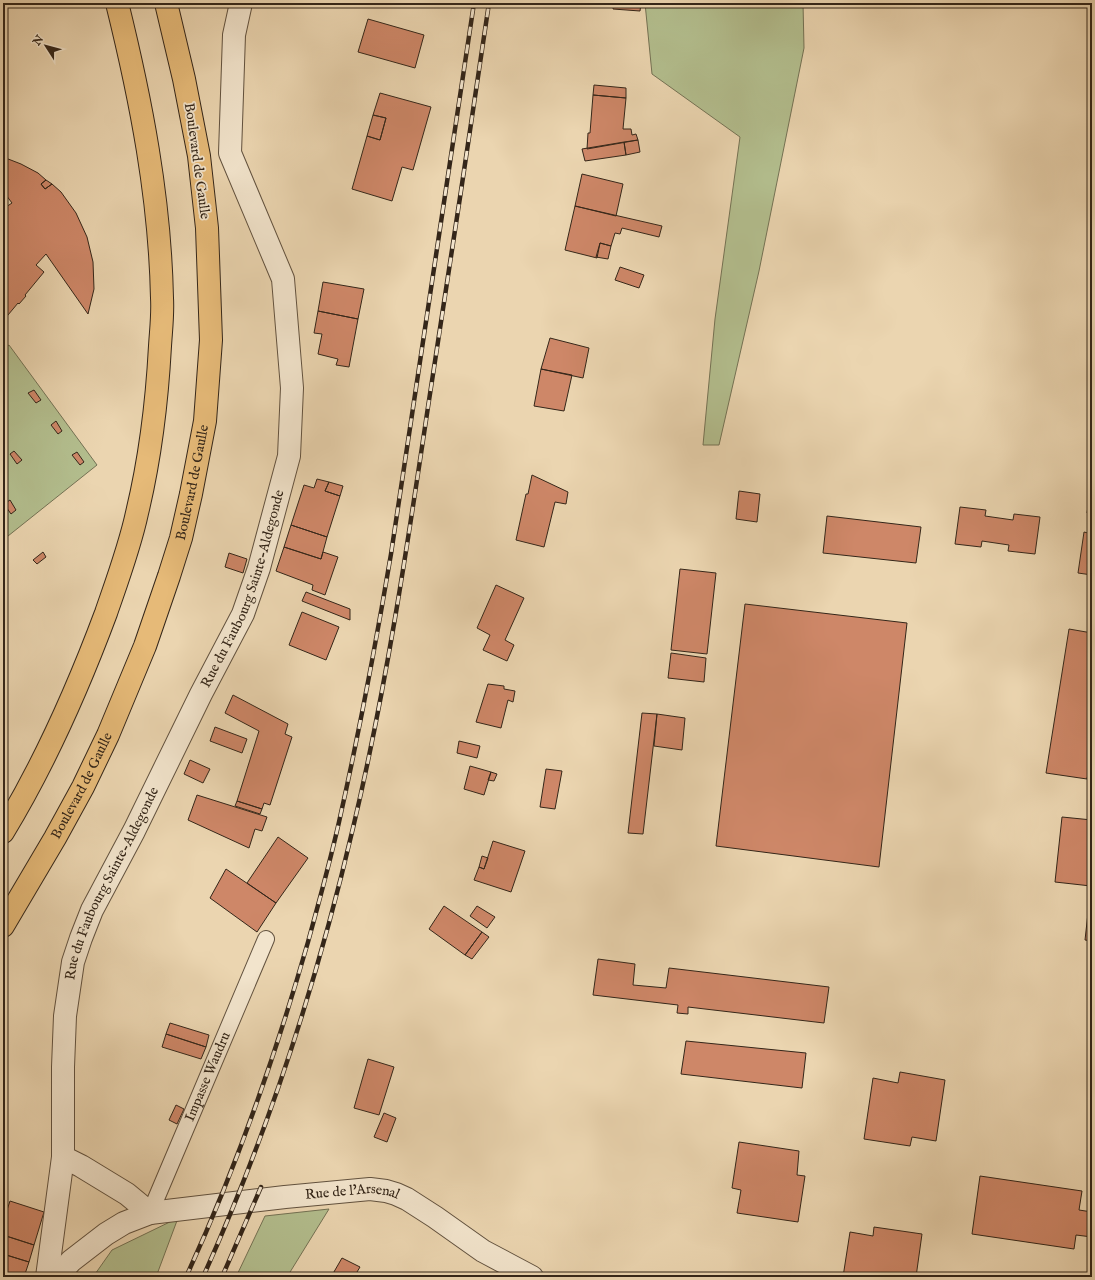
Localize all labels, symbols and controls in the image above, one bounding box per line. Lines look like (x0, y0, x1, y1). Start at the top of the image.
north arrow (26, 26, 66, 66)
text: N (30, 32, 47, 49)
street label: Boulevard de Gaulle (180, 102, 214, 221)
street label: Boulevard de Gaulle (172, 423, 213, 542)
street label: Rue du Faubourg Sainte-Aldegonde (197, 487, 289, 691)
street label: Boulevard de Gaulle (47, 729, 117, 842)
street label: Rue du Faubourg Sainte-Aldegonde (61, 783, 163, 981)
street label: Impasse Waudru (181, 1029, 235, 1124)
street label: Rue de l'Arsenal (304, 1180, 403, 1204)

